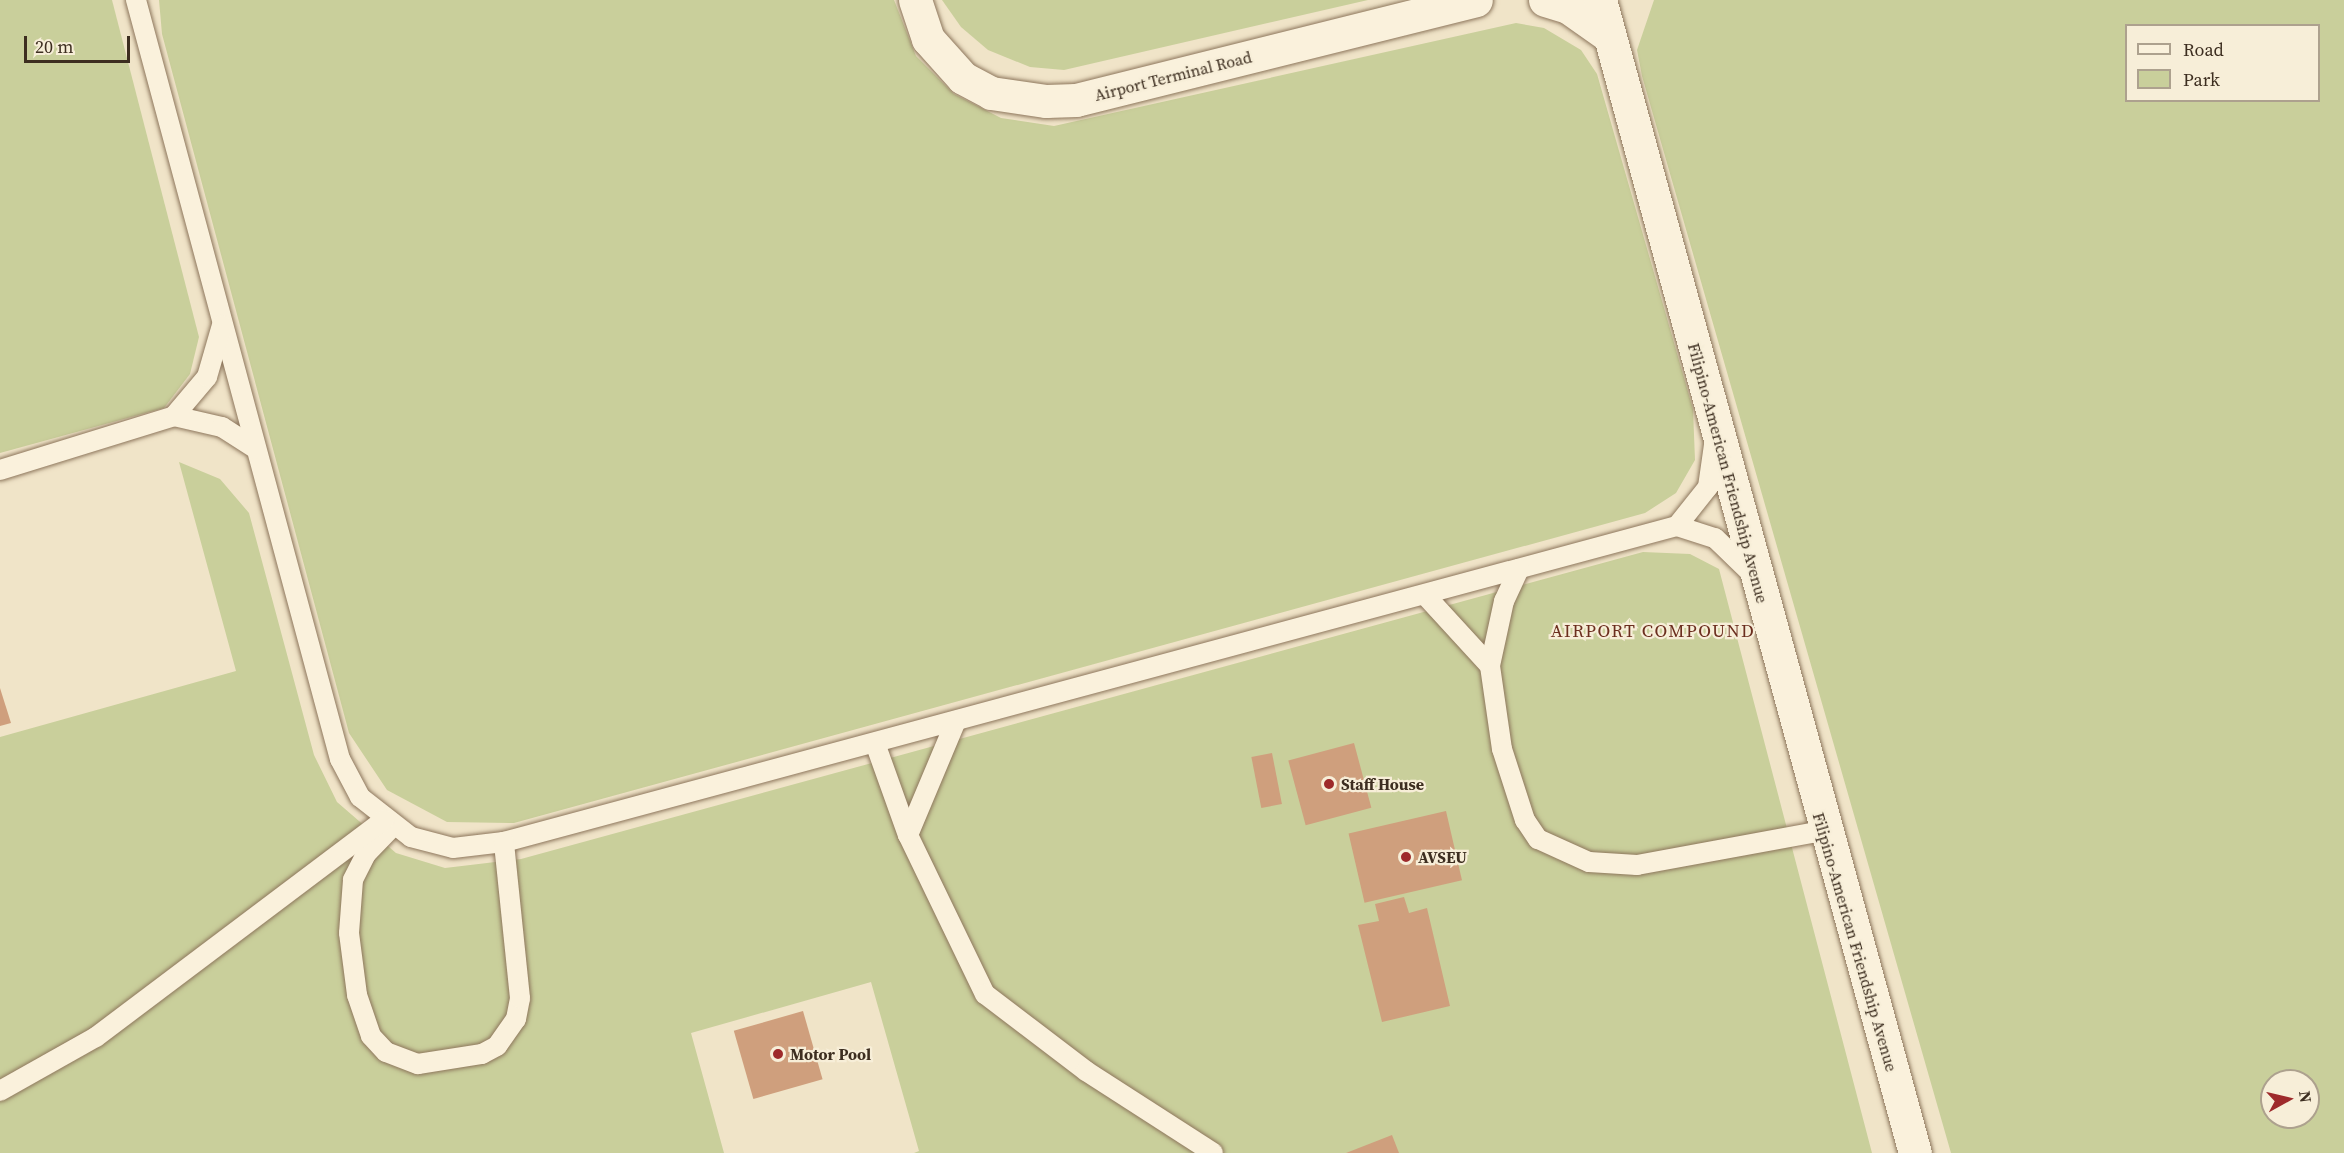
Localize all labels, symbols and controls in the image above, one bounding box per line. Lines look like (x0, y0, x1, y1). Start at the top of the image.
scale bar (27, 24, 134, 62)
legend (2125, 24, 2320, 102)
text: 20 m (35, 34, 73, 59)
text: Road (2183, 37, 2224, 62)
street label: Airport Terminal Road (1092, 47, 1254, 105)
text: Park (2183, 67, 2220, 92)
street label: Filipino-American Friendship Avenue (1684, 341, 1772, 605)
district label: AIRPORT COMPOUND (1551, 620, 1755, 642)
place label: Staff House (1341, 774, 1424, 794)
marker: Staff House (1322, 777, 1336, 791)
street label: Filipino-American Friendship Avenue (1809, 810, 1901, 1074)
place label: AVSEU (1418, 847, 1467, 867)
marker: AVSEU (1399, 850, 1413, 864)
place label: Motor Pool (790, 1044, 871, 1064)
marker: Motor Pool (771, 1047, 785, 1061)
north arrow (2260, 1069, 2320, 1129)
text: N (2294, 1089, 2318, 1104)

